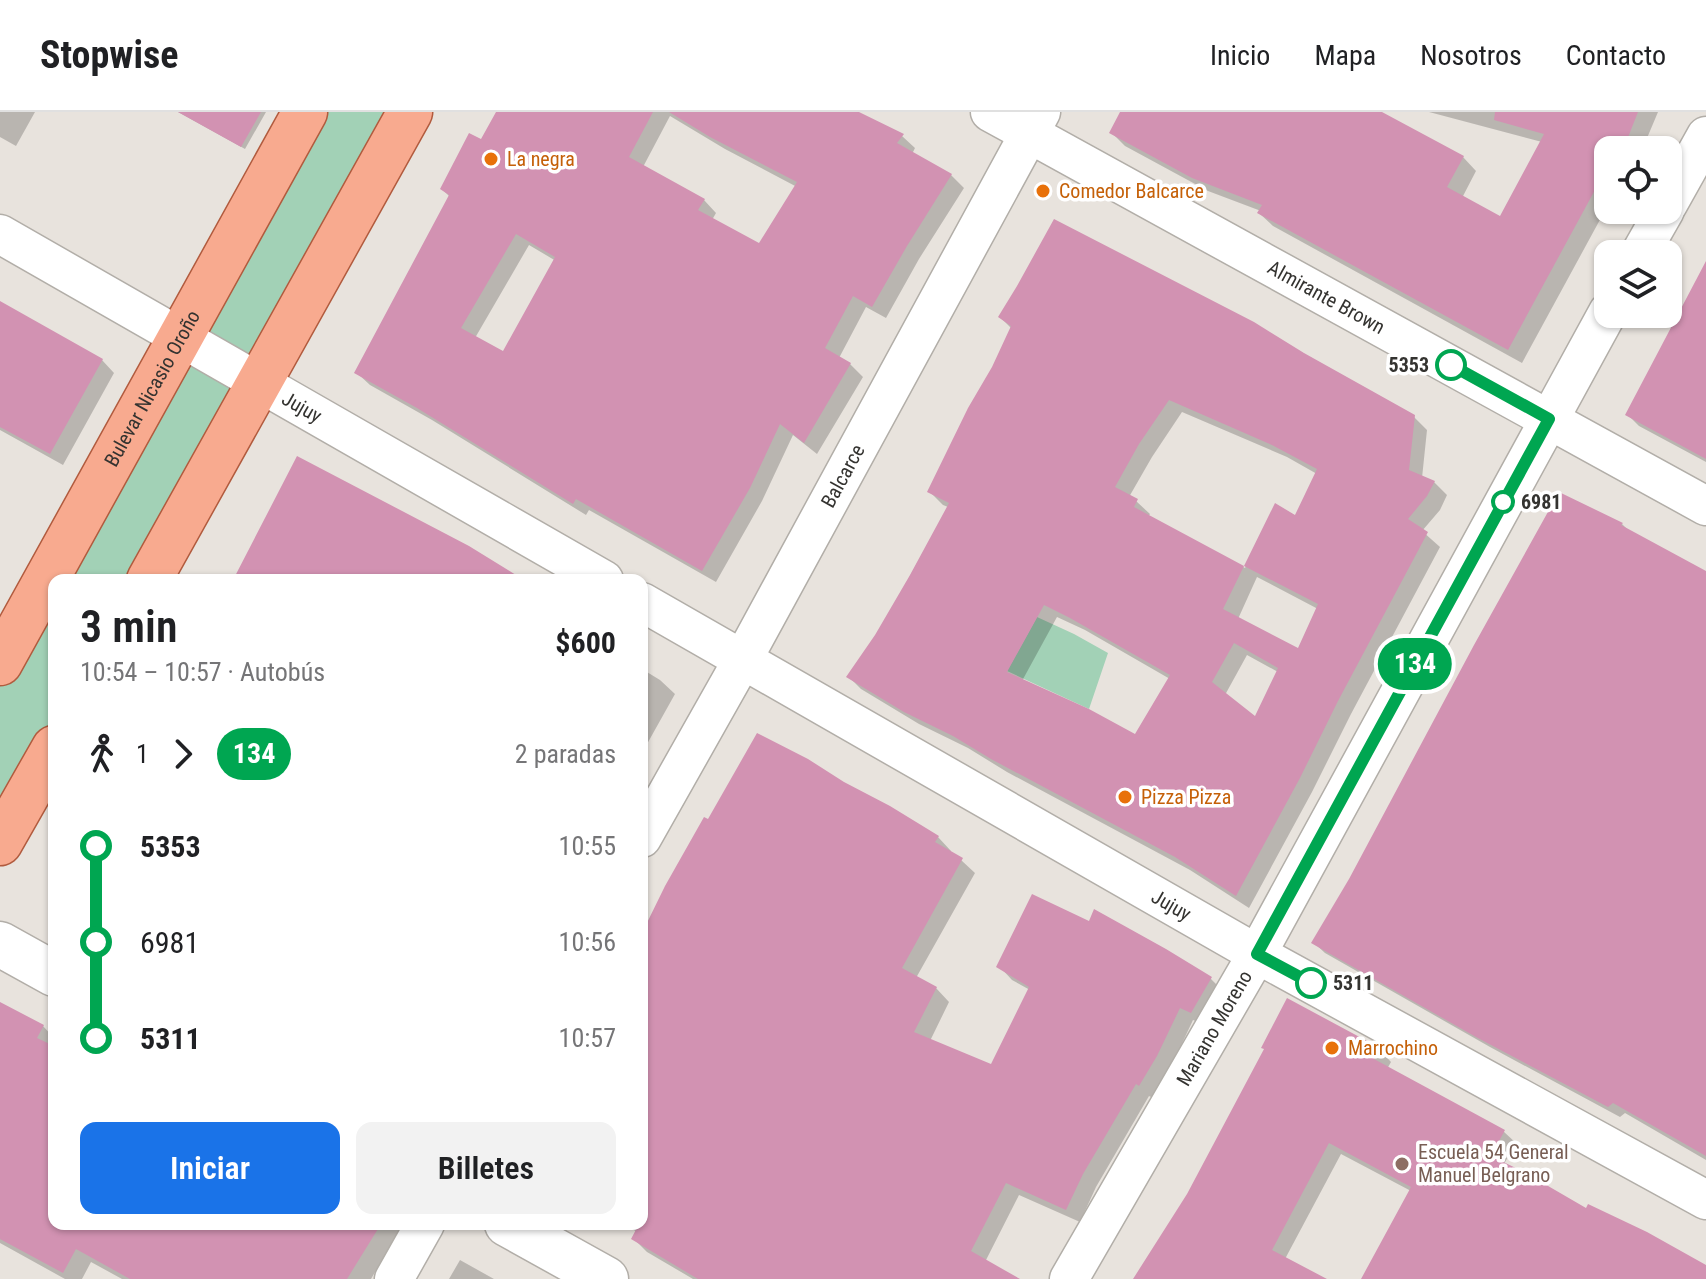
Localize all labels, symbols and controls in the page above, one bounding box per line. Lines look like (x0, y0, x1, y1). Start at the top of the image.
text: Stopwise (40, 33, 178, 77)
text: Inicio (1210, 39, 1270, 72)
text: Mapa (1314, 39, 1376, 72)
text: Nosotros (1420, 39, 1522, 72)
text: Contacto (1566, 39, 1666, 72)
map controls (1594, 136, 1682, 328)
button: locate (1594, 136, 1682, 224)
place label: La negra (507, 147, 575, 171)
marker: La negra (482, 150, 500, 168)
place label: Comedor Balcarce (1059, 179, 1204, 203)
marker: Comedor Balcarce (1034, 182, 1052, 200)
button: layers (1594, 240, 1682, 328)
street label: Almirante Brown (1264, 255, 1389, 339)
street label: Bulevar Nicasio Oroño (99, 306, 205, 471)
marker: 5353 (1436, 350, 1466, 380)
place label: 5353 (1389, 353, 1429, 377)
street label: Jujuy (278, 386, 326, 428)
street label: Balcarce (816, 440, 870, 512)
place label: 6981 (1521, 490, 1561, 514)
marker: 6981 (1492, 491, 1514, 513)
text: 3 min (80, 601, 177, 653)
text: $600 (555, 625, 616, 660)
line badge: 134 (1369, 638, 1461, 690)
text: 134 (1394, 647, 1436, 680)
text: 10:54 – 10:57 · Autobús (80, 657, 325, 687)
icon: walk (80, 732, 124, 776)
icon: forward (161, 732, 205, 776)
text: 134 (233, 737, 275, 770)
text: 1 (136, 739, 149, 769)
text: 2 paradas (515, 739, 616, 769)
place label: Pizza Pizza (1141, 785, 1231, 809)
marker: Pizza Pizza (1116, 788, 1134, 806)
text: 5353 (140, 829, 201, 864)
text: 10:55 (559, 831, 616, 861)
street label: Jujuy (1147, 884, 1196, 926)
text: 6981 (140, 925, 199, 960)
text: 10:56 (559, 927, 616, 957)
street label: Mariano Moreno (1171, 966, 1257, 1090)
marker: 5311 (1296, 968, 1326, 998)
place label: 5311 (1333, 971, 1373, 995)
text: 5311 (140, 1021, 201, 1056)
text: 10:57 (559, 1023, 616, 1053)
place label: Marrochino (1348, 1036, 1438, 1060)
marker: Marrochino (1323, 1039, 1341, 1057)
button: Iniciar (80, 1122, 340, 1214)
button: Billetes (356, 1122, 616, 1214)
place label: Escuela 54 General Manuel Belgrano (1418, 1140, 1569, 1187)
marker: Escuela 54 General Manuel Belgrano (1393, 1155, 1411, 1173)

